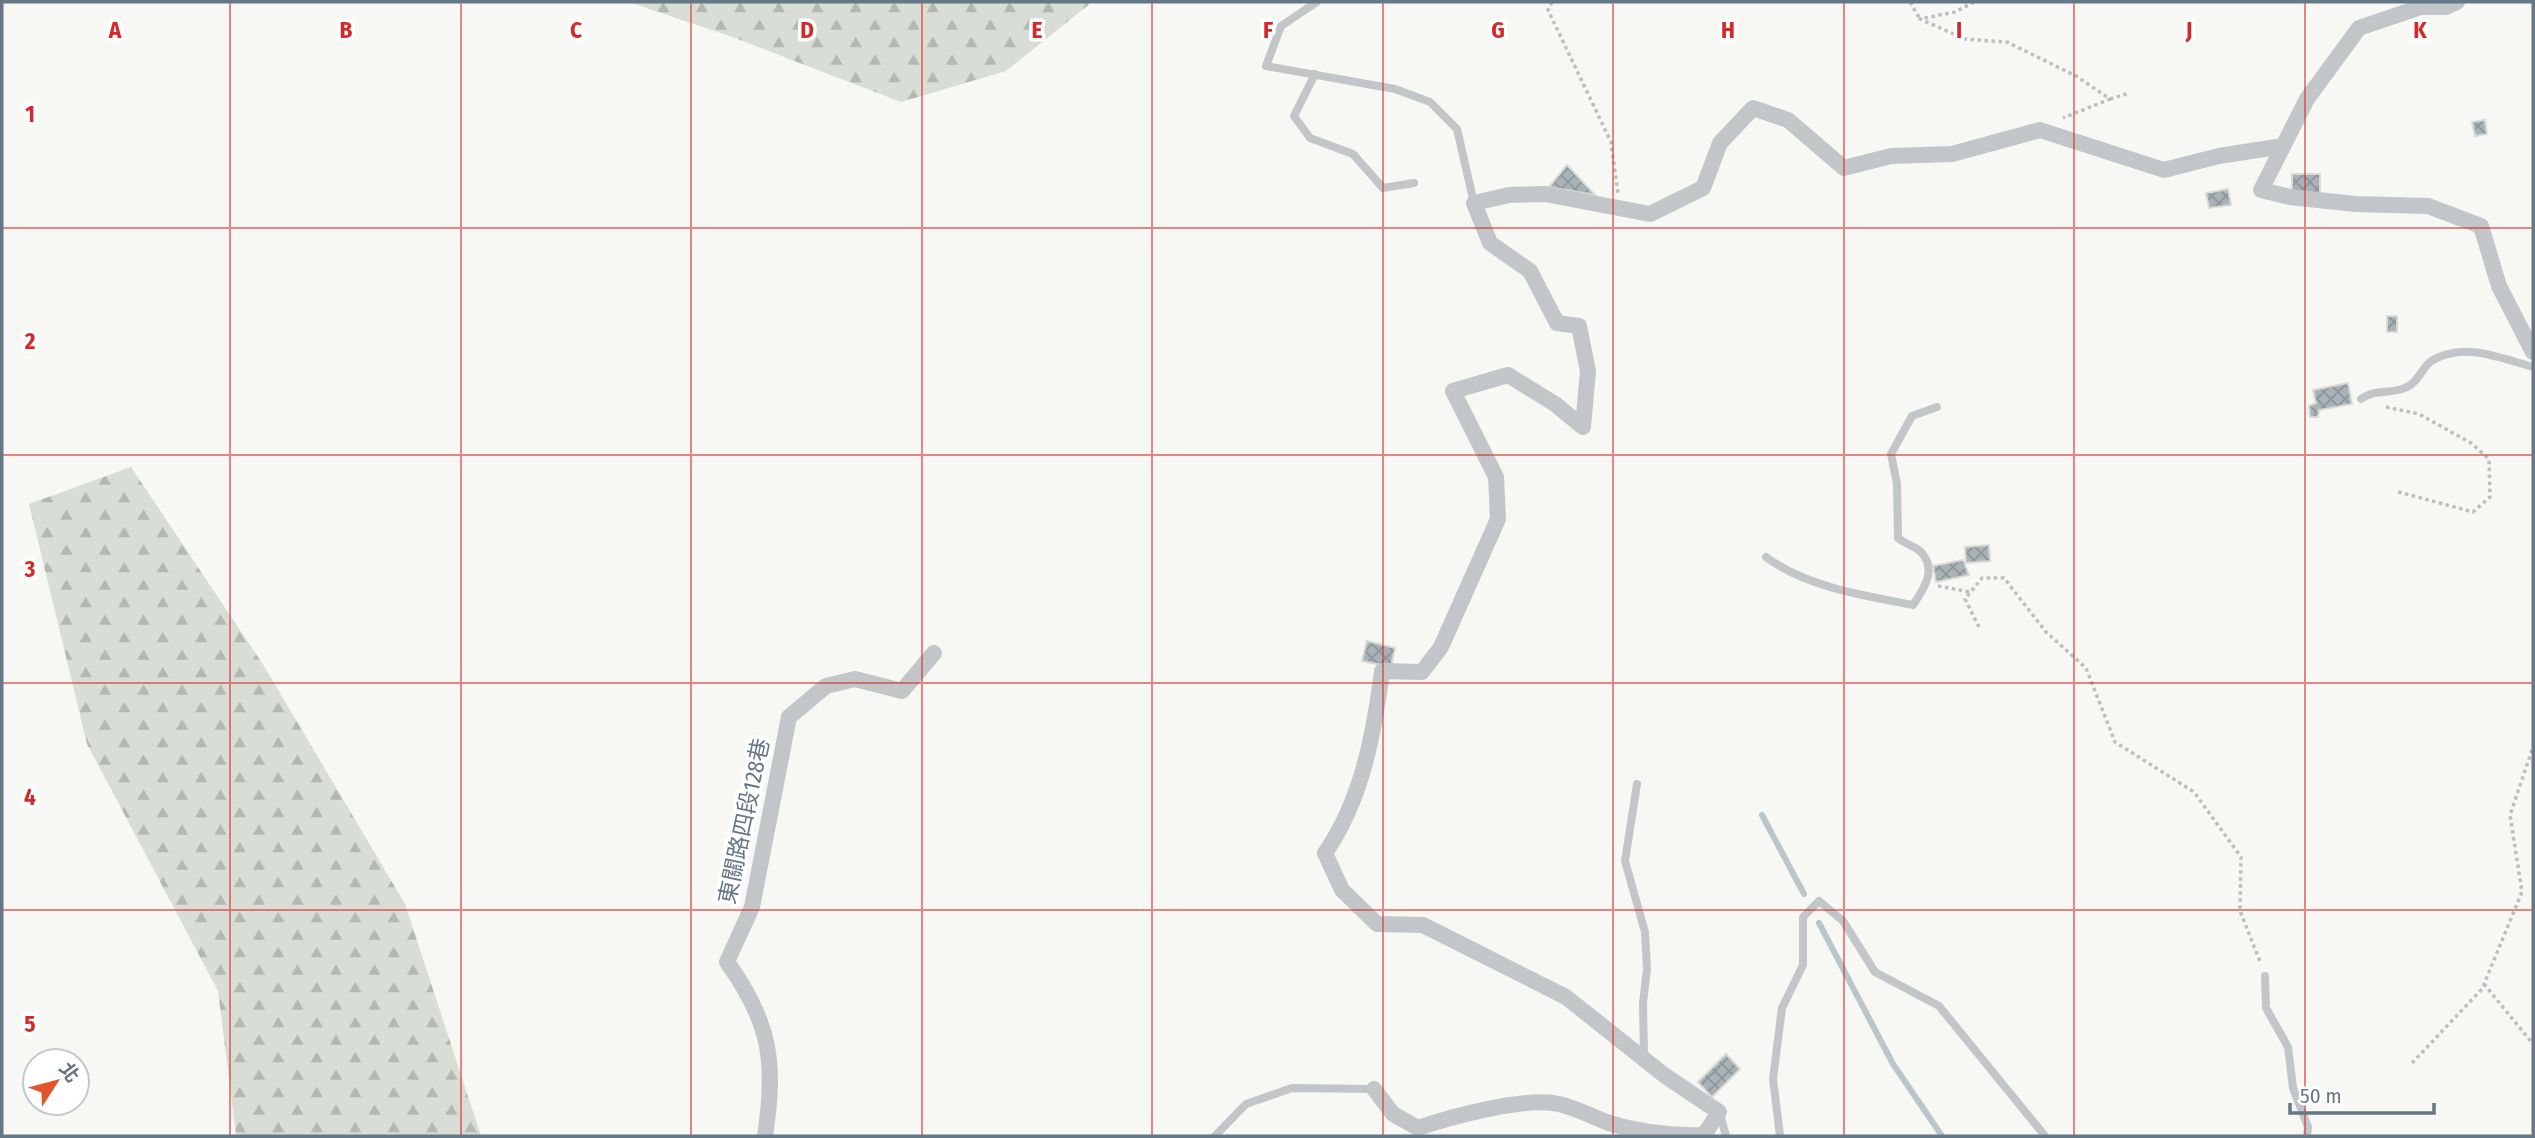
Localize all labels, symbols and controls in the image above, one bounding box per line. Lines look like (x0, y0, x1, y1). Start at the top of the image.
text: A (108, 16, 122, 44)
text: B (340, 16, 353, 44)
text: C (570, 16, 582, 44)
text: D (800, 16, 814, 44)
text: E (1032, 16, 1043, 44)
text: F (1263, 16, 1273, 44)
text: G (1491, 16, 1505, 44)
text: H (1721, 16, 1735, 44)
text: I (1956, 16, 1962, 44)
text: J (2185, 16, 2192, 44)
text: K (2413, 16, 2427, 44)
text: 1 (25, 100, 35, 128)
text: 2 (24, 327, 36, 355)
text: 3 (24, 555, 36, 583)
street label: 東關路四段128巷 (713, 736, 775, 906)
text: 4 (24, 783, 36, 811)
text: 5 (24, 1010, 36, 1038)
north arrow (21, 1047, 91, 1117)
text: 北 (54, 1058, 84, 1087)
scale bar (2290, 1072, 2434, 1116)
text: 50 m (2300, 1083, 2342, 1109)

